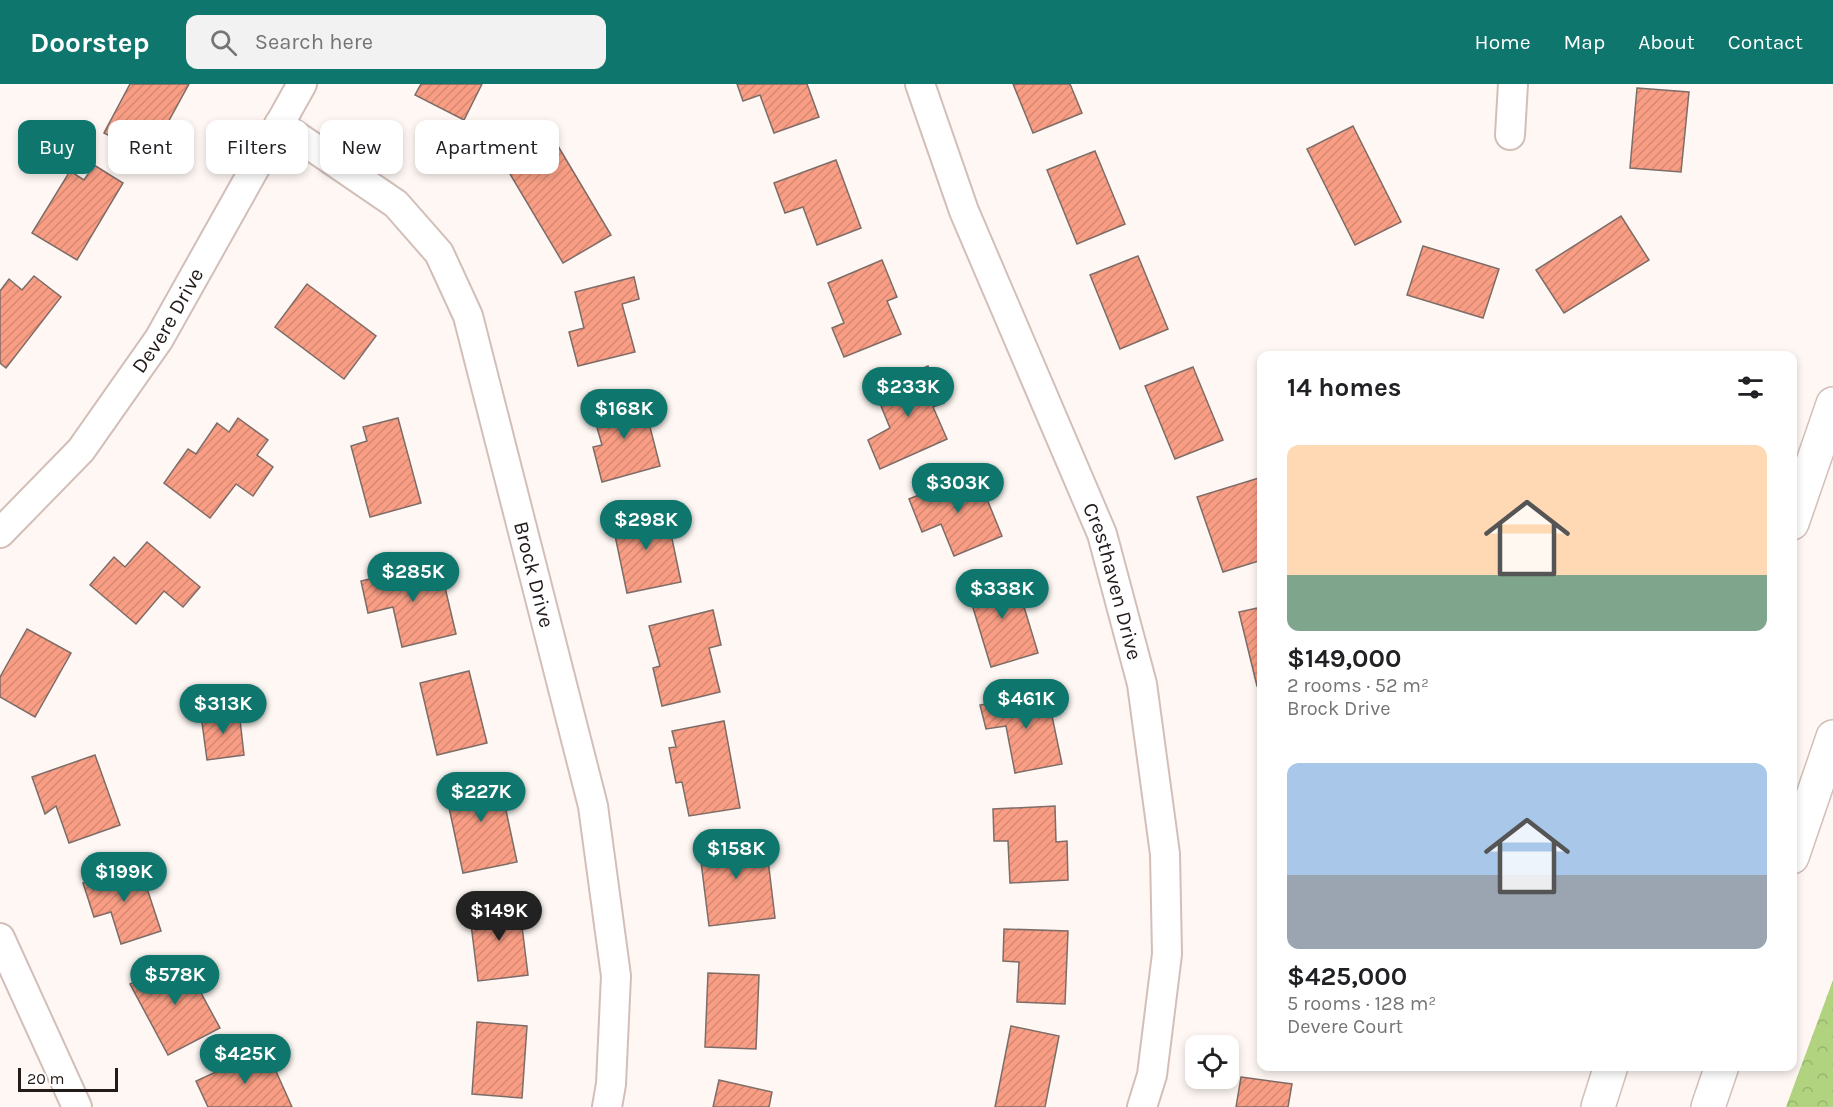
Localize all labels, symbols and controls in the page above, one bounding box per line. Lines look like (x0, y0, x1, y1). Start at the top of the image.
search box (186, 15, 606, 69)
text: Doorstep (30, 26, 150, 59)
icon: search (207, 26, 240, 59)
text: Search here (255, 29, 373, 55)
text: Home (1475, 30, 1531, 54)
text: Map (1564, 30, 1605, 54)
text: About (1638, 30, 1695, 54)
text: Contact (1728, 30, 1803, 54)
chip: Buy (18, 120, 96, 174)
chip: Rent (108, 120, 194, 174)
chip: Filters (206, 120, 308, 174)
chip: New (320, 120, 403, 174)
chip: Apartment (415, 120, 559, 174)
street label: Devere Drive (127, 264, 208, 378)
pin: $233K (866, 367, 950, 418)
icon: filters (1734, 371, 1767, 404)
text: 14 homes (1287, 372, 1401, 403)
text: $233K (876, 375, 940, 398)
pin: $168K (582, 389, 666, 440)
text: $168K (594, 397, 654, 420)
pin: $303K (916, 463, 1000, 514)
text: $303K (926, 471, 990, 494)
icon: home (1473, 484, 1581, 592)
street label: Cresthaven Drive (1078, 499, 1147, 662)
pin: $298K (604, 500, 688, 551)
text: $298K (614, 508, 678, 531)
street label: Brock Drive (509, 519, 559, 630)
pin: $285K (371, 552, 455, 603)
text: $285K (381, 560, 445, 583)
pin: $338K (960, 569, 1044, 620)
text: $338K (970, 577, 1034, 600)
text: $149,000 (1287, 643, 1401, 674)
text: 2 rooms · 52 m² (1287, 674, 1429, 697)
pin: $461K (984, 679, 1068, 730)
pin: $313K (181, 684, 265, 735)
text: $461K (997, 687, 1055, 710)
text: $313K (194, 692, 252, 715)
text: Brock Drive (1287, 697, 1391, 720)
pin: $227K (439, 772, 523, 823)
text: $227K (450, 780, 512, 803)
icon: home (1473, 802, 1581, 910)
pin: $158K (694, 829, 778, 880)
text: $158K (707, 837, 765, 860)
pin: $199K (82, 852, 166, 903)
text: $199K (95, 860, 153, 883)
pin: $149K (457, 891, 541, 942)
text: $149K (470, 899, 528, 922)
pin: $578K (133, 955, 217, 1006)
text: $425,000 (1287, 961, 1407, 992)
text: $578K (144, 963, 206, 986)
text: 5 rooms · 128 m² (1287, 992, 1436, 1015)
text: Devere Court (1287, 1015, 1403, 1038)
pin: $425K (203, 1034, 287, 1085)
map controls (1185, 1035, 1239, 1089)
button: locate (1185, 1035, 1239, 1089)
text: $425K (214, 1042, 276, 1065)
scale bar (18, 1065, 118, 1092)
text: 20 m (27, 1069, 65, 1088)

